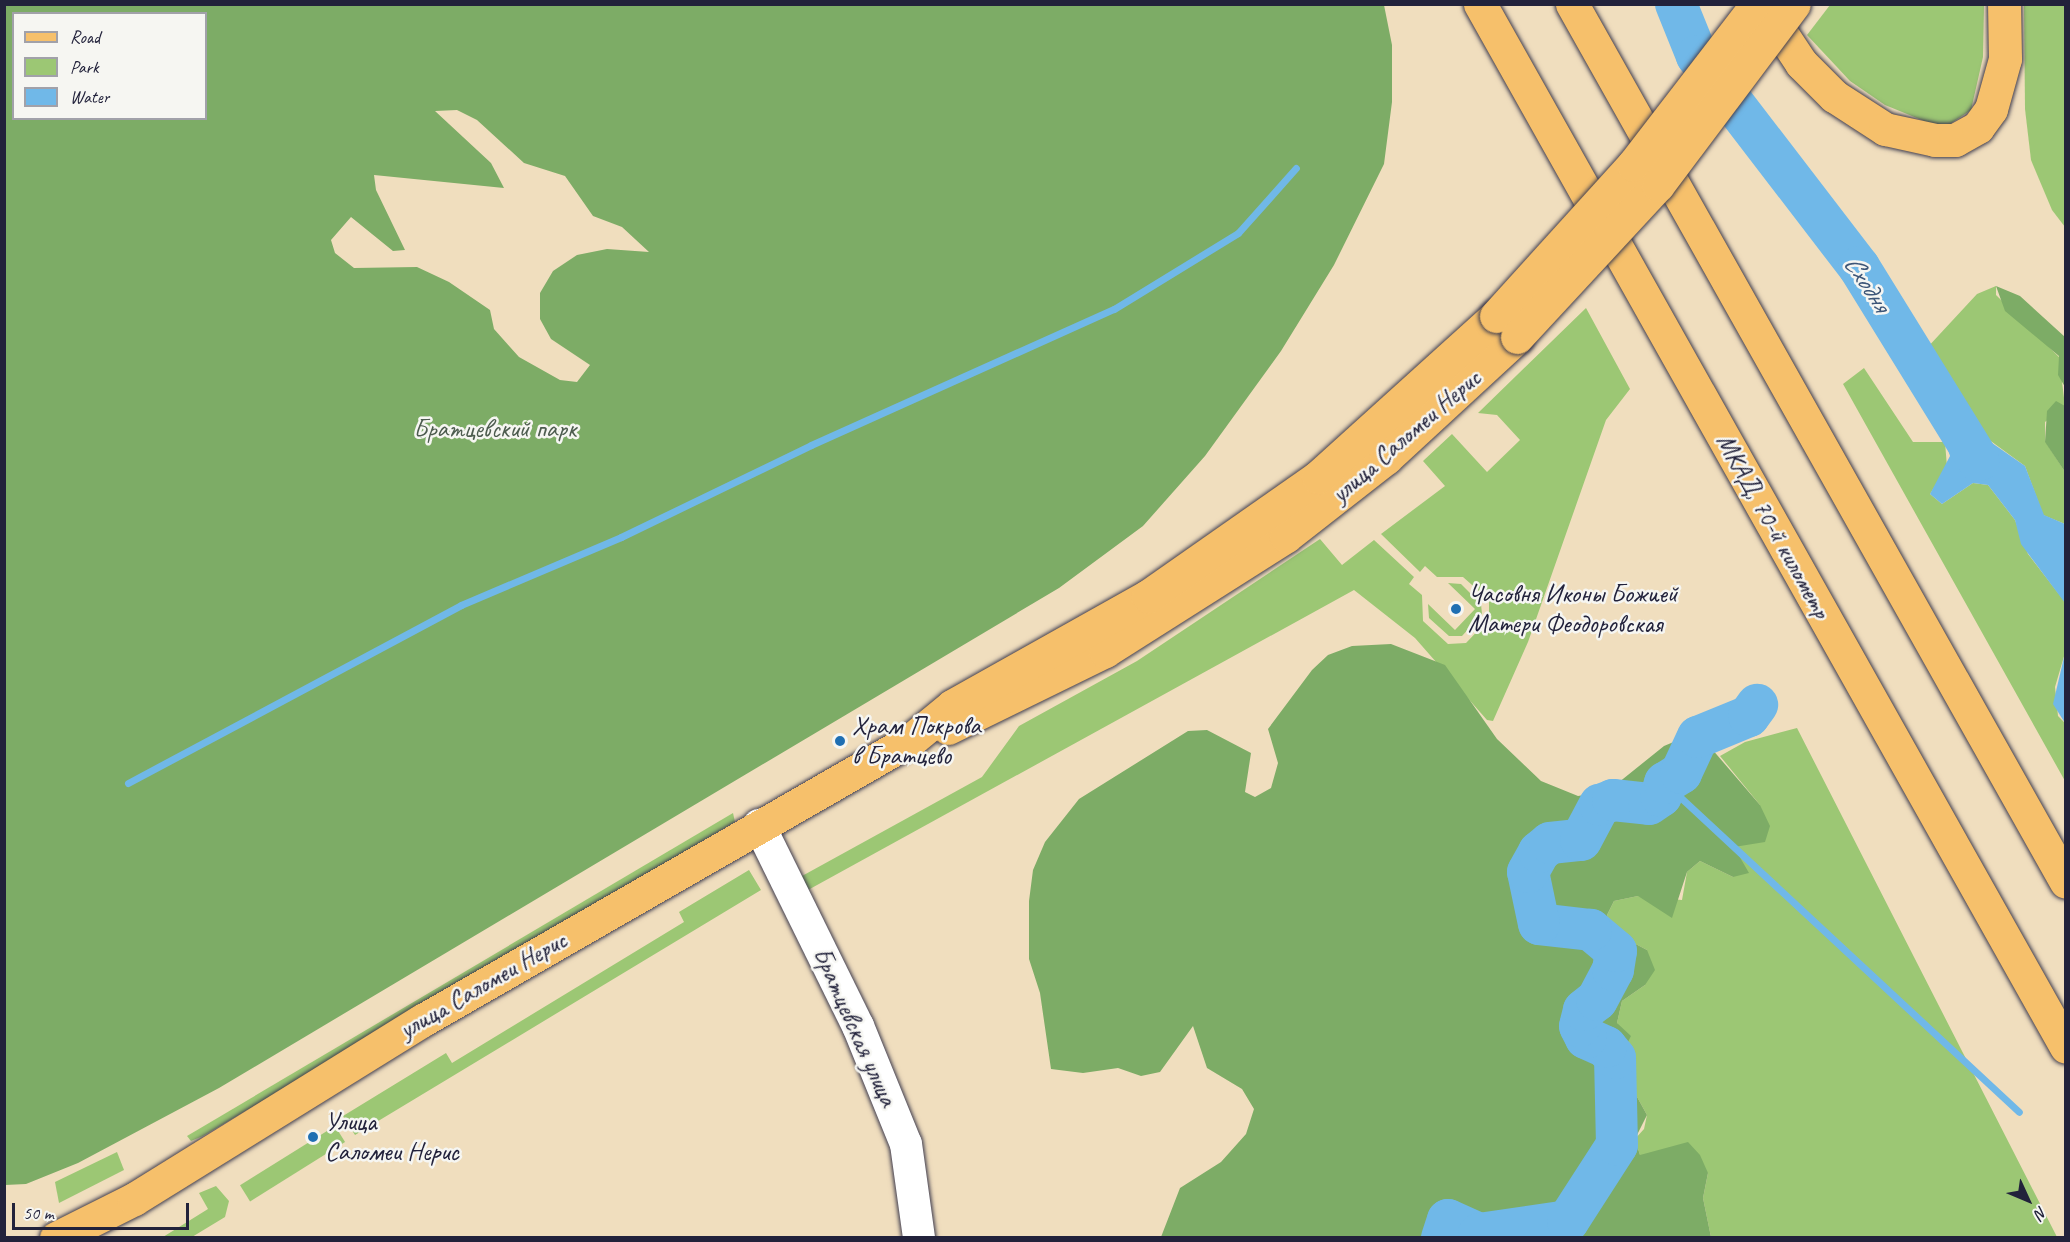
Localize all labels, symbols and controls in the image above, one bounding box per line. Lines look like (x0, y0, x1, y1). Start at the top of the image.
legend (12, 12, 207, 120)
text: Road (70, 26, 100, 48)
text: Park (70, 56, 99, 78)
text: Water (70, 86, 109, 108)
water label: Сходня (1837, 249, 1897, 317)
street label: улица Саломеи Нерис (1323, 361, 1489, 511)
park label: Братцевский парк (414, 413, 576, 445)
street label: МКАД, 70-й километр (1709, 428, 1837, 624)
place label: Часовня Иконы Божией Матери Феодоровская (1468, 578, 1678, 640)
marker: Часовня Иконы Божией Матери Феодоровская (1449, 602, 1463, 616)
place label: Храм Покрова в Братцево (852, 710, 980, 772)
marker: Храм Покрова в Братцево (833, 734, 847, 748)
street label: улица Саломеи Нерис (392, 924, 574, 1046)
street label: Братцевская улица (806, 942, 904, 1112)
place label: Улица Саломеи Нерис (325, 1106, 461, 1168)
marker: Улица Саломеи Нерис (306, 1130, 320, 1144)
north arrow (1998, 1170, 2058, 1230)
scale bar (15, 1191, 192, 1229)
text: 50 m (23, 1202, 54, 1224)
text: N (2030, 1202, 2052, 1223)

